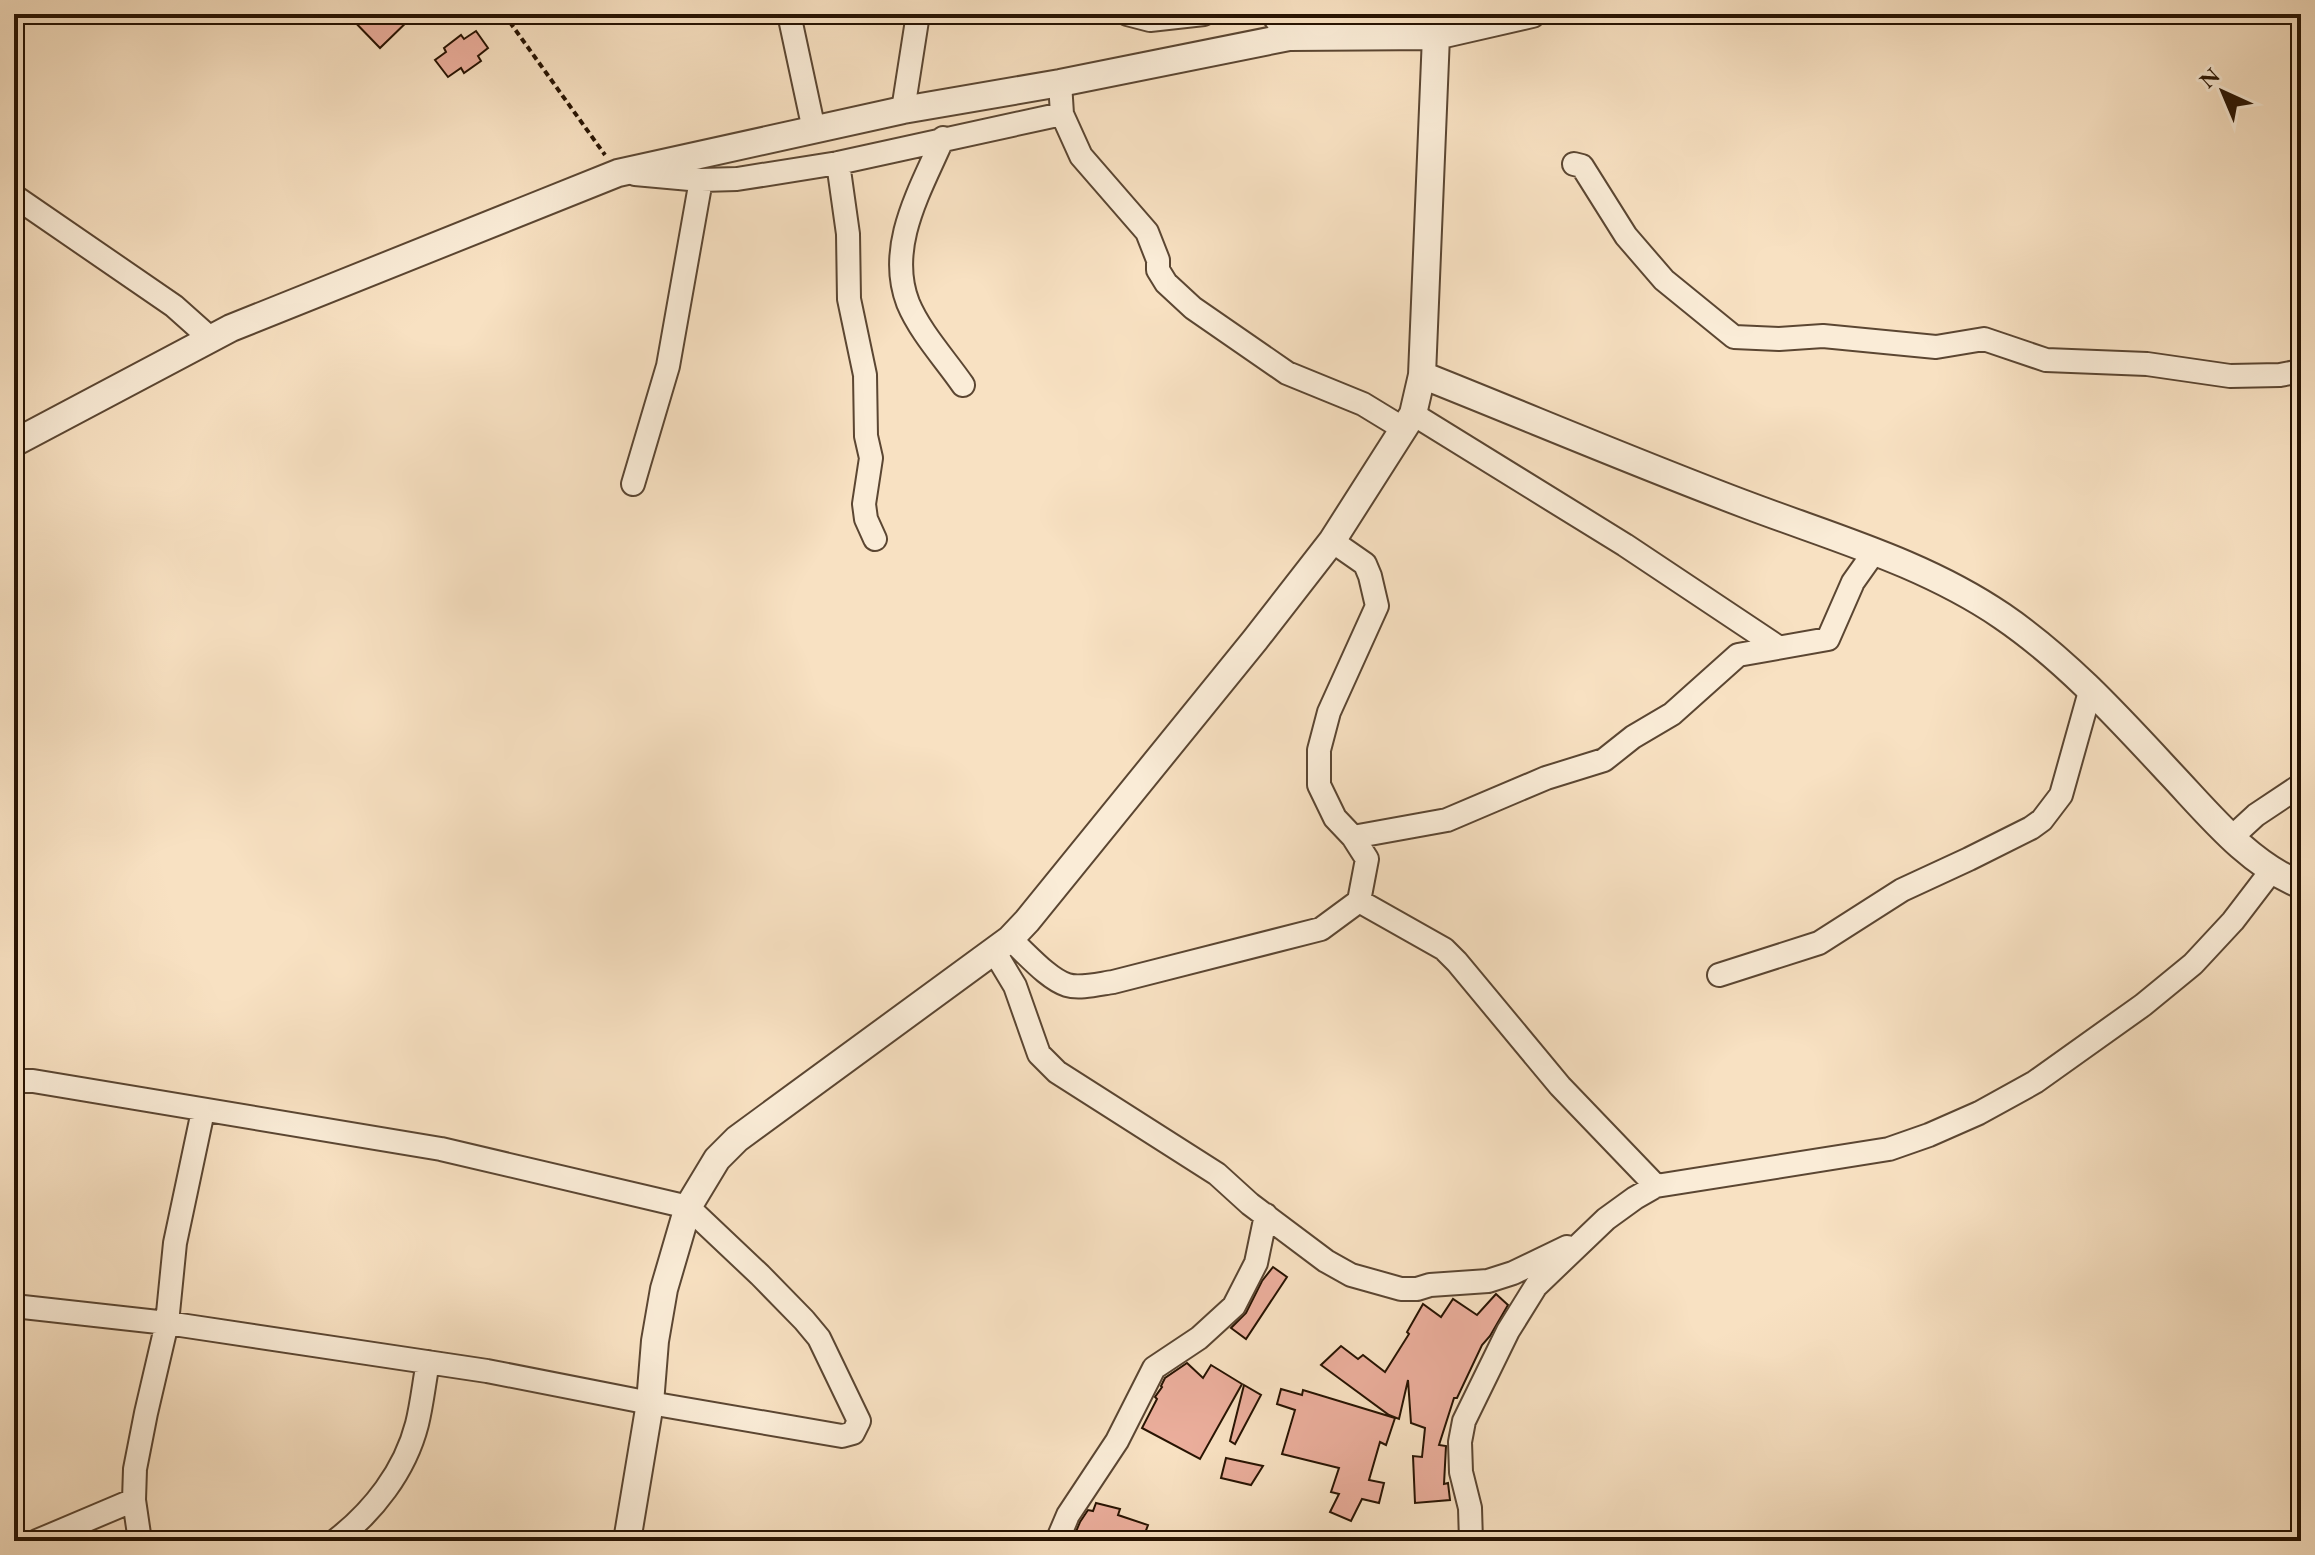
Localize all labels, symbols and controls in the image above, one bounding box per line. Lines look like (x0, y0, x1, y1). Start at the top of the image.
north arrow (2183, 52, 2263, 132)
text: N (2193, 61, 2226, 95)

